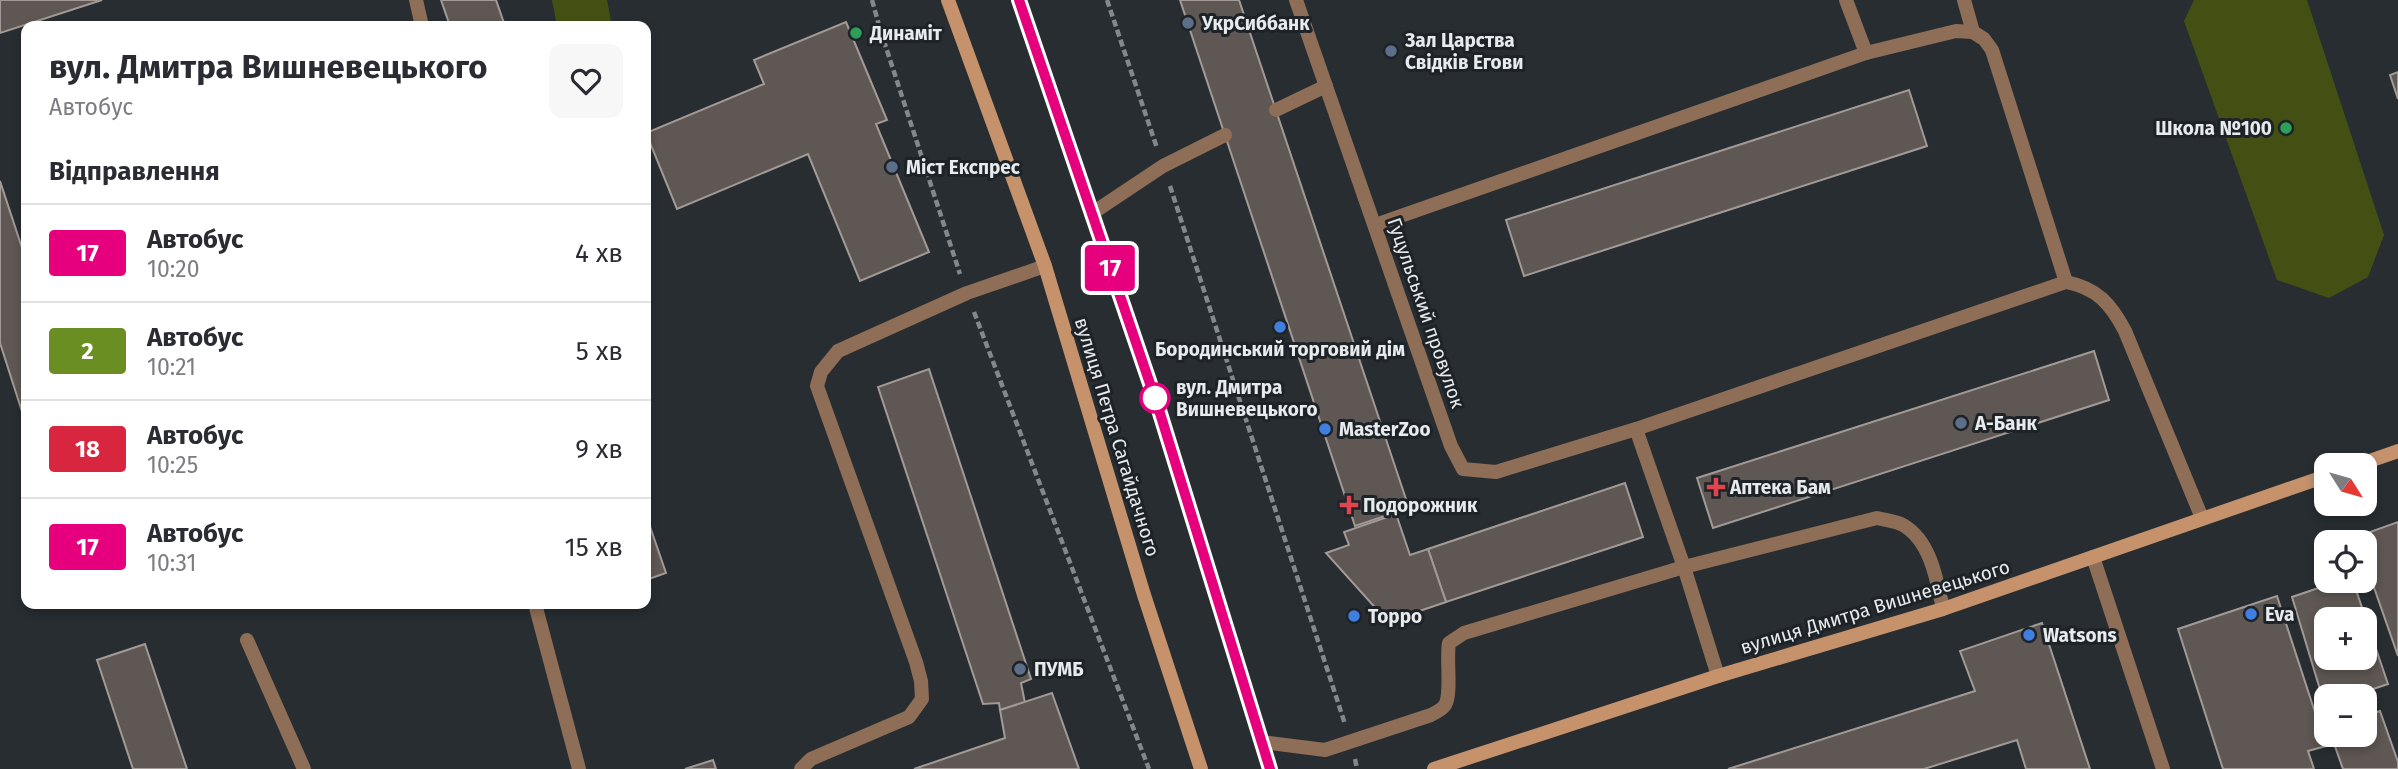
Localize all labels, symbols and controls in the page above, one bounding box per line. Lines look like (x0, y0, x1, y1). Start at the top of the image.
place label: УкрСиббанк (1201, 12, 1310, 35)
marker: УкрСиббанк (1180, 15, 1196, 31)
place label: Динаміт (869, 22, 943, 45)
marker: Динаміт (848, 25, 864, 41)
place label: Зал Царства Свiдкiв Егови (1404, 29, 1524, 74)
marker: Зал Царства Свiдкiв Егови (1383, 43, 1399, 59)
button: heart (549, 44, 623, 118)
text: вул. Дмитра Вишневецького (49, 47, 488, 87)
text: Автобус (49, 93, 133, 121)
place label: Школа №100 (2155, 117, 2272, 140)
marker: Школа №100 (2278, 120, 2294, 136)
text: Відправлення (49, 156, 220, 187)
place label: Міст Експрес (906, 156, 1020, 179)
marker: Міст Експрес (884, 159, 900, 175)
street label: Гуцульський провулок (1383, 215, 1469, 411)
text: Автобус (147, 224, 244, 255)
text: 4 хв (575, 238, 623, 269)
text: 17 (76, 239, 99, 267)
line badge: 17 (1078, 245, 1142, 291)
text: 17 (1099, 254, 1121, 282)
text: 10:20 (147, 255, 200, 283)
street label: вулиця Петра Сагайдачного (1070, 315, 1164, 559)
marker: Бородинський торговий дім (1272, 319, 1288, 335)
text: Автобус (147, 322, 244, 353)
text: 5 хв (576, 336, 623, 367)
text: 2 (81, 337, 94, 365)
place label: Бородинський торговий дім (1155, 338, 1405, 361)
text: 10:21 (147, 353, 196, 381)
place label: вул. Дмитра Вишневецького (1176, 376, 1318, 421)
marker: вул. Дмитра Вишневецького (1140, 383, 1170, 413)
place label: А-Банк (1974, 412, 2038, 435)
marker: А-Банк (1953, 415, 1969, 431)
place label: MasterZoo (1339, 418, 1431, 441)
text: Автобус (147, 420, 244, 451)
marker: MasterZoo (1317, 421, 1333, 437)
text: 9 хв (575, 434, 623, 465)
text: 18 (75, 435, 100, 463)
text: 10:25 (147, 451, 198, 479)
north arrow (2314, 453, 2376, 516)
map controls (2314, 453, 2377, 747)
place label: Аптека Бам (1729, 476, 1831, 499)
marker: Аптека Бам (1708, 479, 1724, 495)
place label: Подорожник (1363, 494, 1478, 517)
marker: Подорожник (1341, 497, 1357, 513)
text: Автобус (147, 518, 244, 549)
button: locate (2314, 530, 2377, 593)
text: 15 хв (565, 532, 623, 563)
text: 17 (76, 533, 99, 561)
text: 10:31 (147, 549, 196, 577)
street label: вулиця Дмитра Вишневецького (1737, 555, 2013, 659)
place label: Eva (2265, 603, 2294, 626)
place label: Торро (1368, 605, 1422, 628)
marker: Eva (2243, 606, 2259, 622)
button: + (2314, 607, 2377, 670)
marker: Торро (1346, 608, 1362, 624)
place label: Watsons (2043, 624, 2117, 647)
marker: Watsons (2021, 627, 2037, 643)
place label: ПУМБ (1034, 658, 1084, 681)
marker: ПУМБ (1012, 661, 1028, 677)
button: − (2314, 684, 2377, 747)

